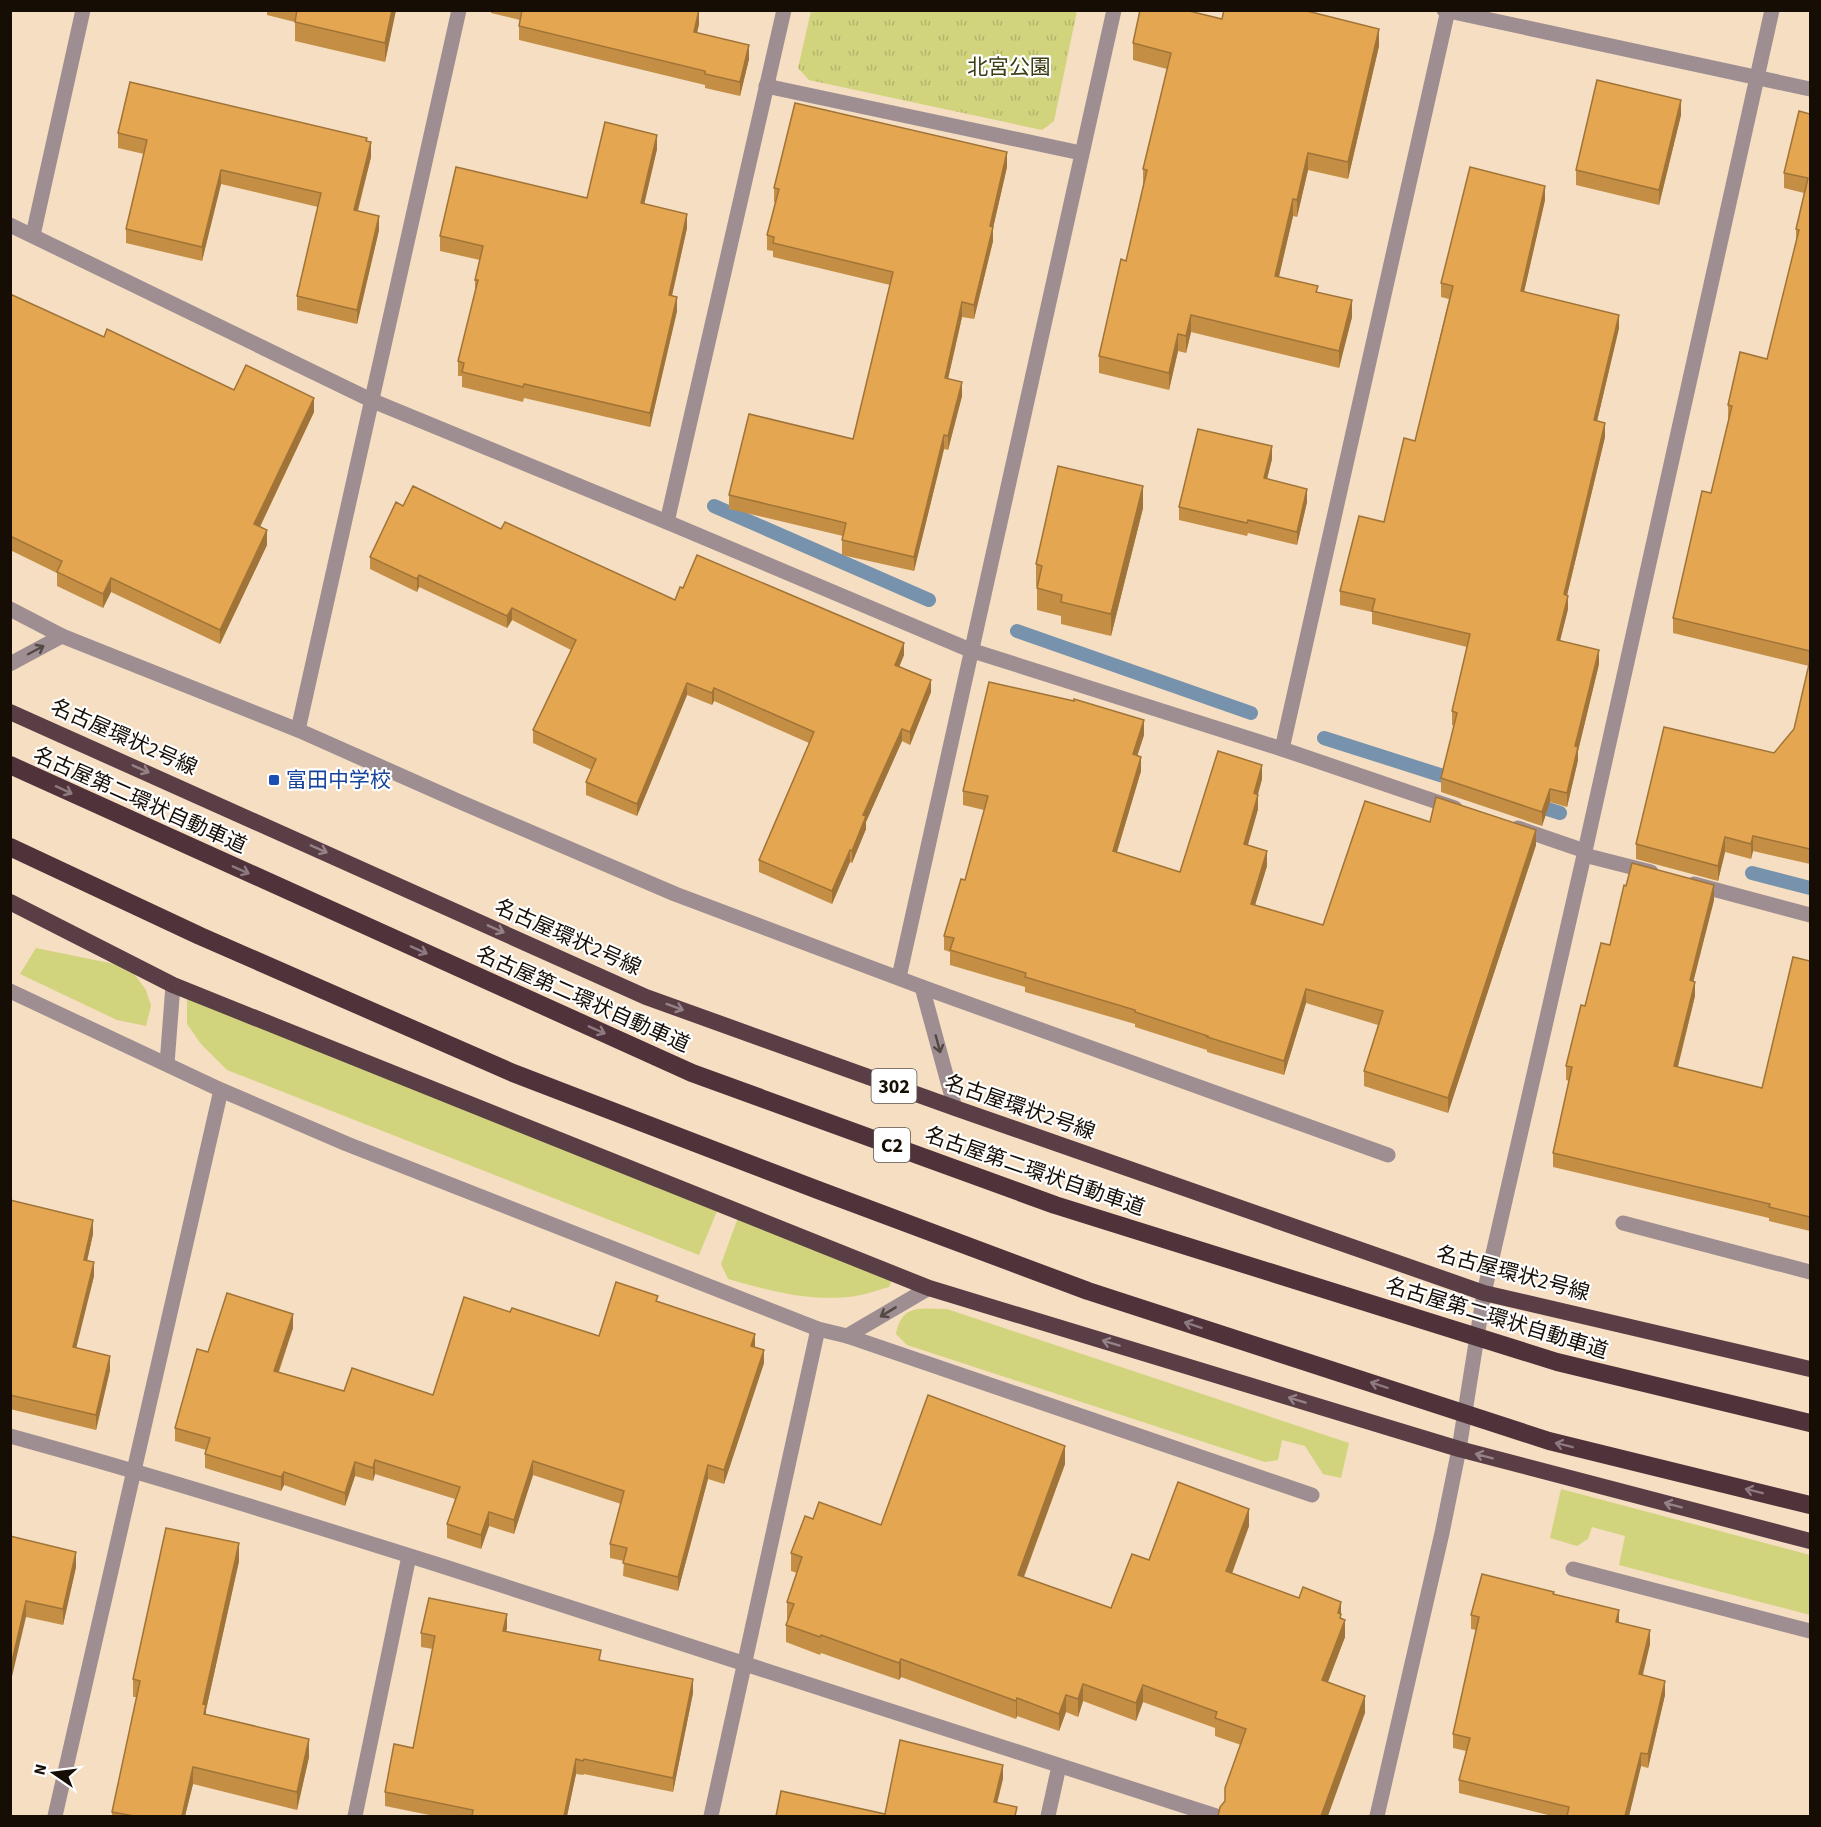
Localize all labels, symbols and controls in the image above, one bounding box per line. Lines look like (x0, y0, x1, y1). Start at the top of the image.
park label: 北宮公園 (967, 52, 1051, 82)
one-way arrow (27, 644, 44, 656)
street label: 名古屋環状2号線 (46, 691, 202, 783)
street label: 名古屋第二環状自動車道 (28, 739, 252, 861)
one-way arrow (131, 764, 149, 775)
place label: 富田中学校 (286, 765, 391, 795)
marker: 富田中学校 (267, 773, 281, 787)
one-way arrow (54, 784, 72, 796)
one-way arrow (309, 843, 327, 855)
one-way arrow (232, 865, 250, 877)
street label: 名古屋環状2号線 (490, 891, 646, 983)
one-way arrow (487, 924, 505, 936)
street label: 名古屋第二環状自動車道 (471, 938, 695, 1060)
one-way arrow (410, 946, 428, 957)
one-way arrow (665, 1003, 684, 1014)
one-way arrow (587, 1025, 605, 1037)
one-way arrow (932, 1034, 944, 1053)
street label: 名古屋環状2号線 (941, 1067, 1099, 1147)
road number: 302 (872, 1069, 916, 1103)
street label: 名古屋第二環状自動車道 (921, 1119, 1149, 1223)
road number: C2 (874, 1128, 910, 1162)
street label: 名古屋環状2号線 (1433, 1238, 1593, 1308)
street label: 名古屋第二環状自動車道 (1382, 1270, 1612, 1366)
one-way arrow (880, 1306, 897, 1318)
one-way arrow (1184, 1318, 1203, 1329)
one-way arrow (1102, 1337, 1121, 1348)
one-way arrow (1370, 1378, 1389, 1389)
one-way arrow (1288, 1394, 1307, 1405)
one-way arrow (1555, 1438, 1574, 1450)
one-way arrow (1475, 1450, 1494, 1461)
one-way arrow (1744, 1484, 1763, 1496)
one-way arrow (1663, 1499, 1682, 1511)
north arrow (24, 1743, 84, 1803)
text: N (28, 1762, 52, 1777)

